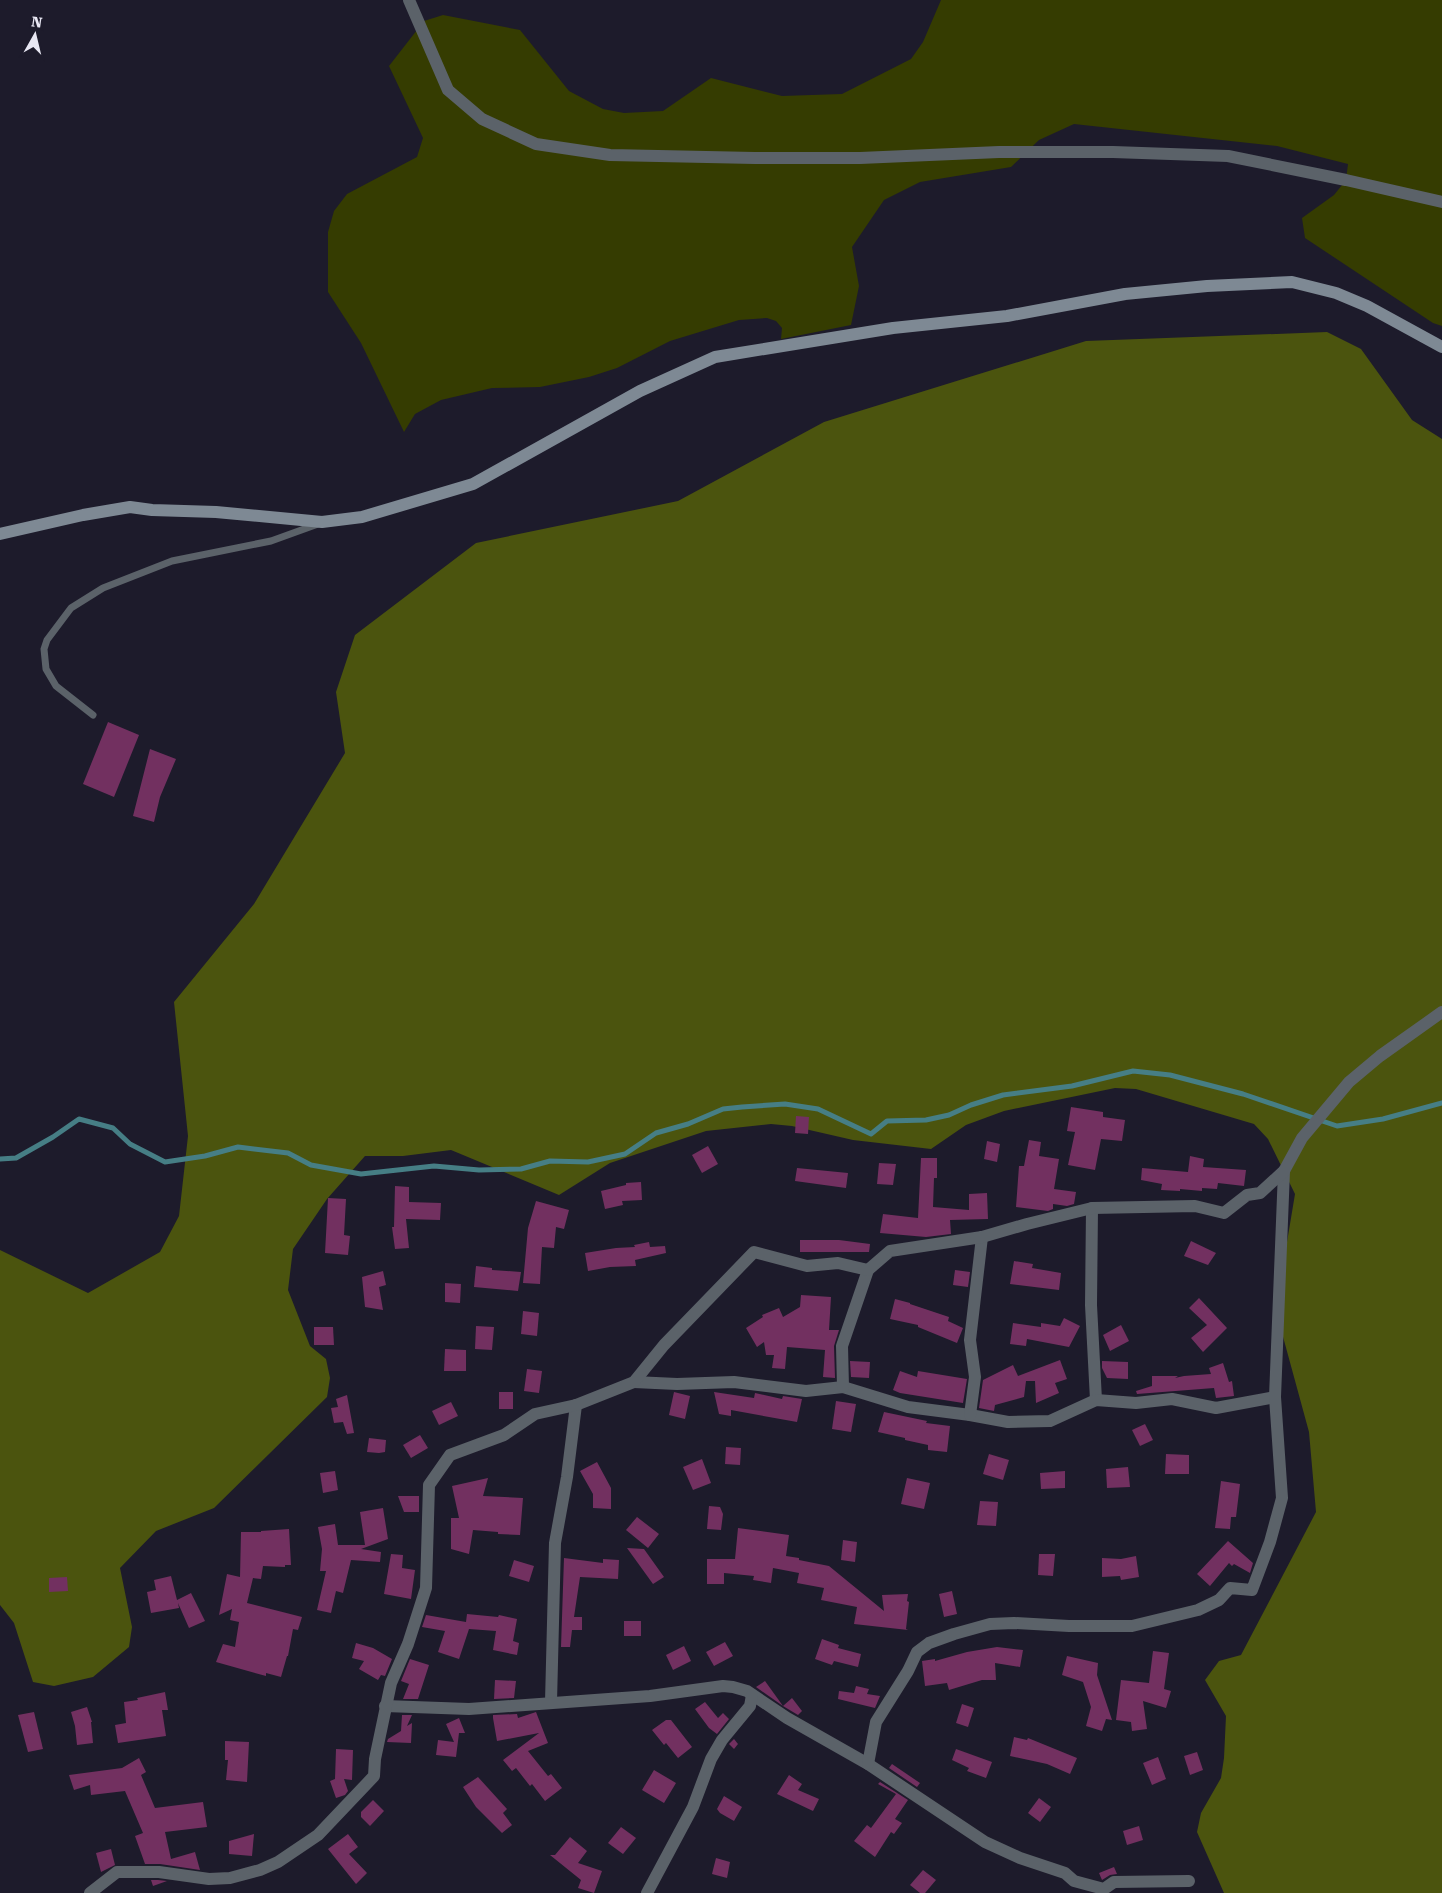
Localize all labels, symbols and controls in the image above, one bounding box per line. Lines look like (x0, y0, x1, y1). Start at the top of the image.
north arrow (10, 10, 60, 60)
text: N (30, 13, 43, 31)

